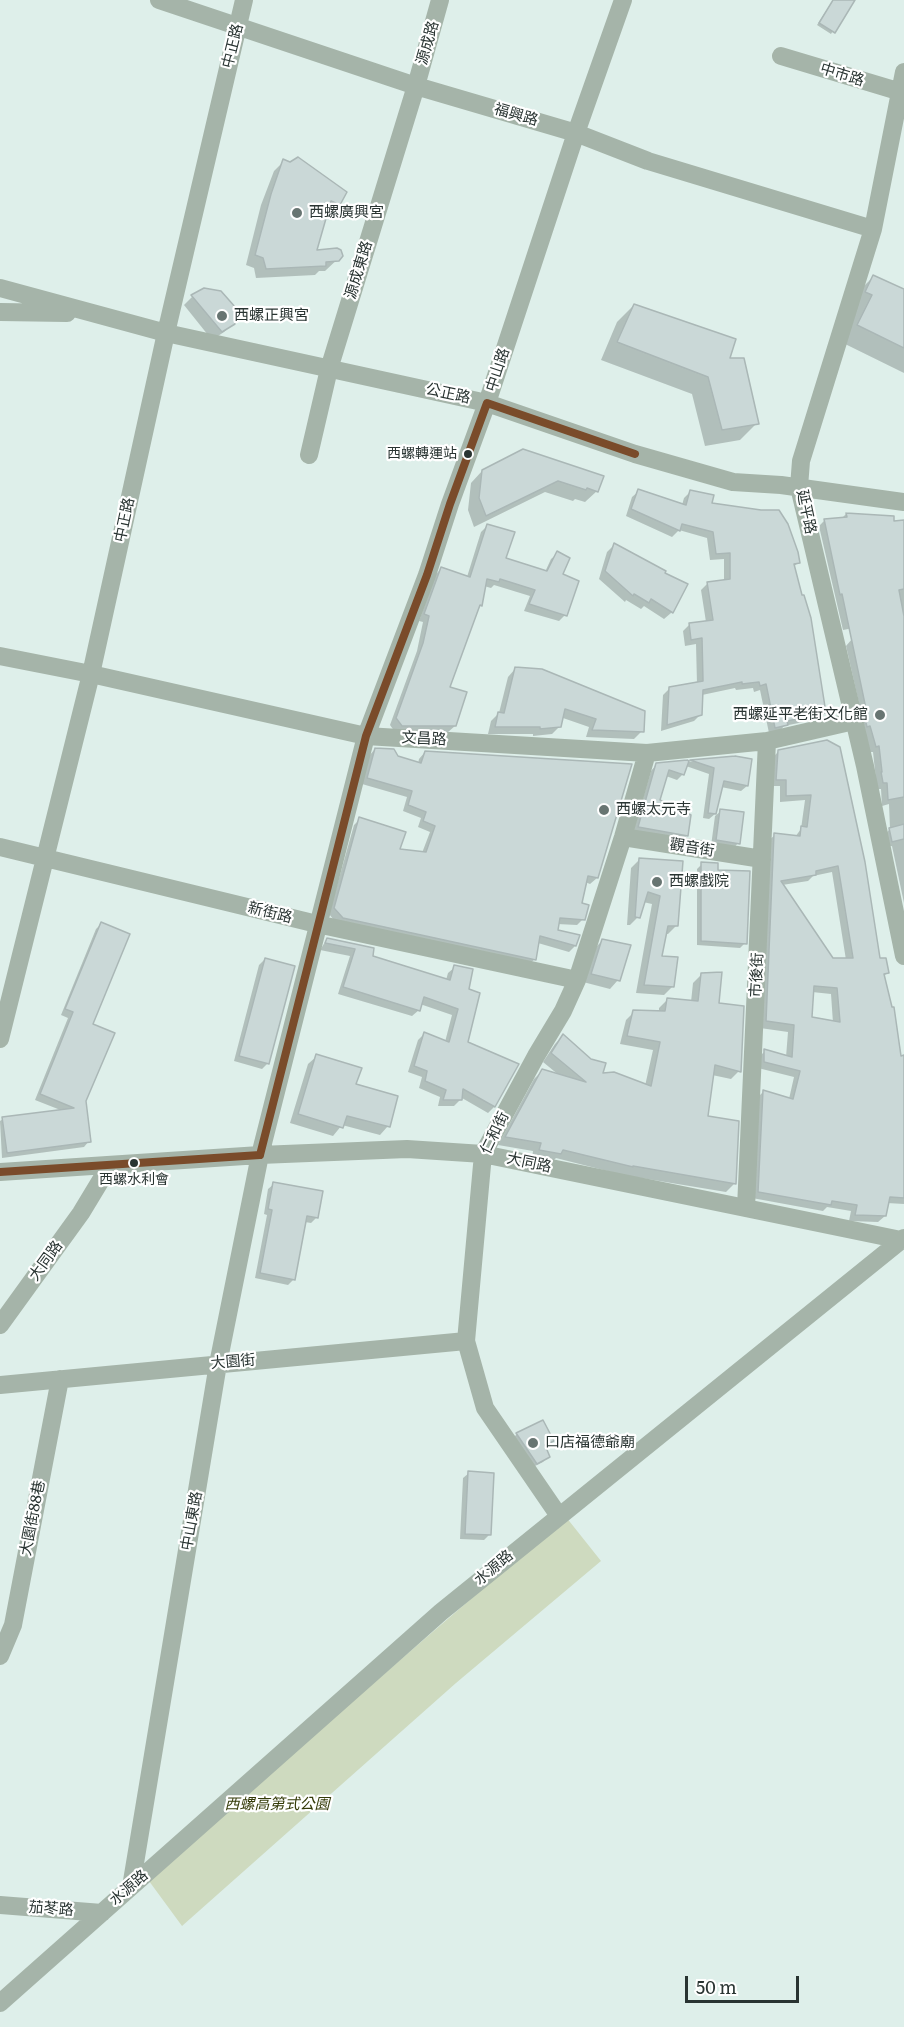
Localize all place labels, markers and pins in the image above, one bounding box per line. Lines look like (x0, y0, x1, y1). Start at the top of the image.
place label: 西螺廣興宮 (309, 204, 384, 222)
marker: 西螺廣興宮 (290, 206, 304, 220)
place label: 西螺正興宮 (234, 307, 309, 325)
marker: 西螺正興宮 (215, 309, 229, 323)
place label: 西螺轉運站 (387, 446, 457, 462)
marker: 西螺轉運站 (462, 448, 474, 460)
place label: 西螺延平老街文化館 (733, 706, 868, 724)
marker: 西螺延平老街文化館 (873, 708, 887, 722)
place label: 西螺太元寺 (616, 801, 691, 819)
marker: 西螺太元寺 (597, 803, 611, 817)
place label: 西螺戲院 (669, 873, 729, 891)
marker: 西螺戲院 (650, 875, 664, 889)
marker: 西螺水利會 (128, 1157, 140, 1169)
place label: 西螺水利會 (99, 1172, 169, 1188)
place label: 口店福德爺廟 (545, 1434, 635, 1452)
marker: 口店福德爺廟 (526, 1436, 540, 1450)

